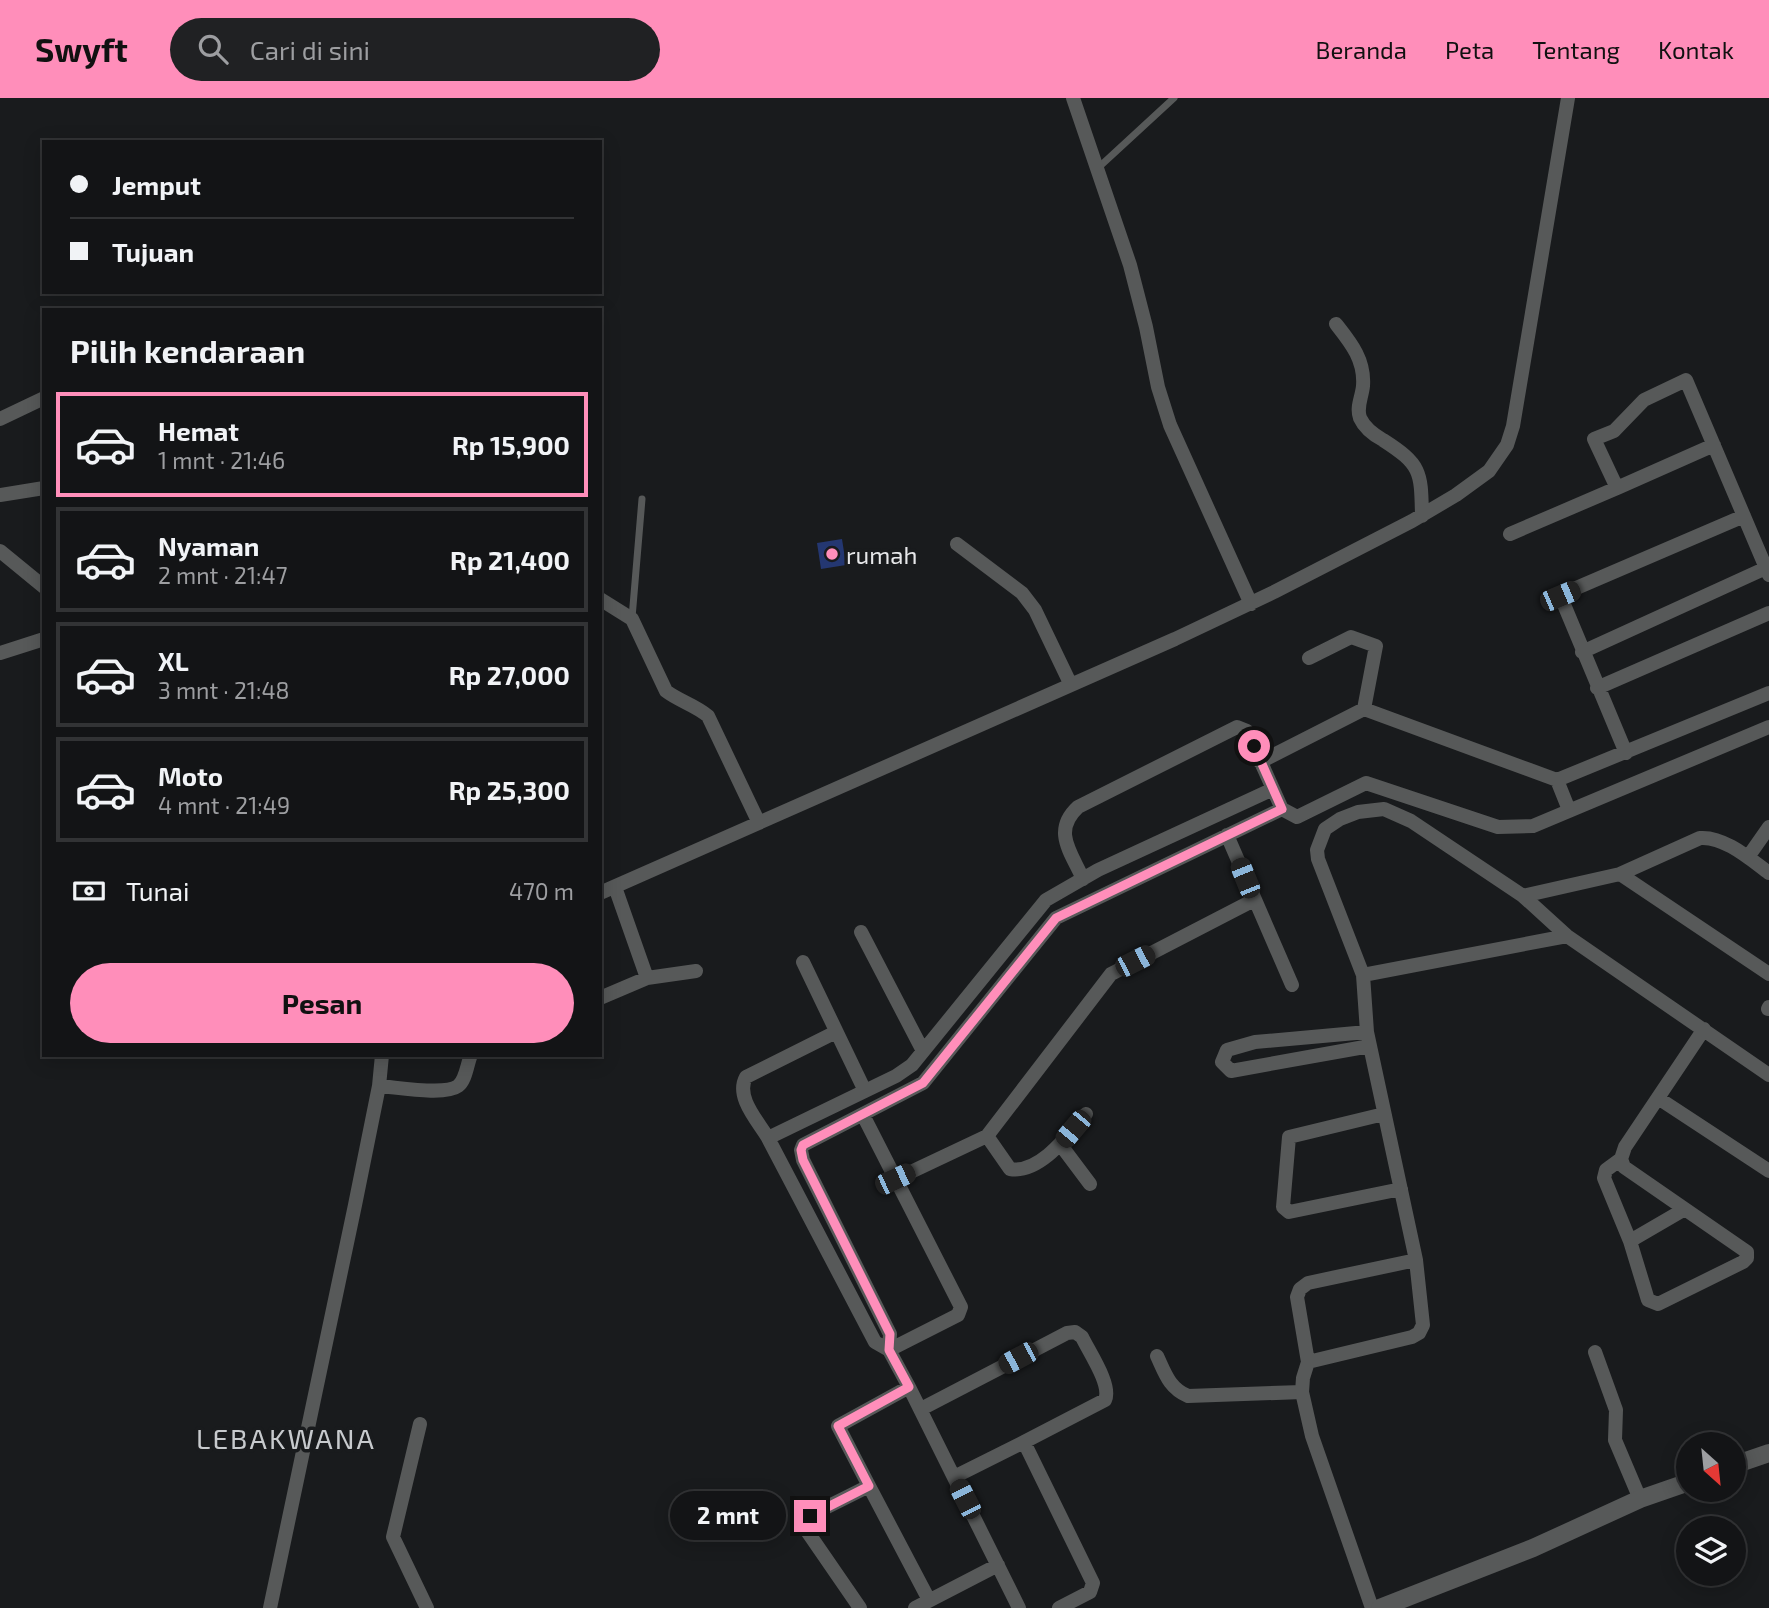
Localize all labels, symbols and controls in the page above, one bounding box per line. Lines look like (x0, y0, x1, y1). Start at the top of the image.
search box (170, 18, 660, 81)
text: Swyft (35, 29, 128, 69)
icon: search (194, 30, 232, 68)
text: Cari di sini (250, 34, 370, 65)
text: Beranda (1316, 35, 1407, 64)
text: Peta (1445, 35, 1494, 64)
text: Tentang (1532, 35, 1620, 64)
text: Kontak (1658, 35, 1734, 64)
text: Jemput (112, 169, 201, 200)
text: Tujuan (112, 236, 194, 267)
text: Pilih kendaraan (70, 331, 305, 369)
icon: car (74, 413, 137, 476)
text: Hemat (158, 415, 239, 446)
text: Rp 15,900 (452, 429, 570, 460)
text: 1 mnt · 21:46 (158, 446, 285, 474)
icon: car (74, 528, 137, 591)
text: Nyaman (158, 530, 259, 561)
place label: rumah (846, 540, 917, 569)
text: Rp 21,400 (450, 544, 570, 575)
marker: rumah (824, 546, 840, 562)
text: 2 mnt · 21:47 (158, 561, 287, 589)
car (1537, 578, 1584, 614)
icon: car (74, 643, 137, 706)
text: XL (158, 645, 189, 676)
text: Rp 27,000 (449, 659, 570, 690)
text: 3 mnt · 21:48 (158, 676, 290, 704)
route start (1238, 730, 1270, 762)
icon: car (74, 758, 137, 821)
text: Moto (158, 760, 223, 791)
text: Rp 25,300 (449, 774, 570, 805)
text: 4 mnt · 21:49 (158, 791, 290, 819)
car (1228, 855, 1263, 901)
icon: cash (70, 872, 108, 910)
text: Tunai (126, 875, 189, 906)
text: 470 m (509, 877, 574, 905)
car (1112, 942, 1159, 980)
button: Pesan (70, 963, 574, 1043)
car (1052, 1106, 1095, 1152)
car (872, 1161, 919, 1197)
car (995, 1339, 1042, 1377)
district label: LEBAKWANA (196, 1421, 376, 1455)
north arrow (1676, 1432, 1746, 1502)
map controls (1676, 1432, 1746, 1586)
car (947, 1476, 984, 1522)
callout: 2 mnt (670, 1492, 786, 1540)
route end (794, 1500, 826, 1532)
text: 2 mnt (697, 1501, 759, 1529)
button: layers (1676, 1516, 1746, 1586)

